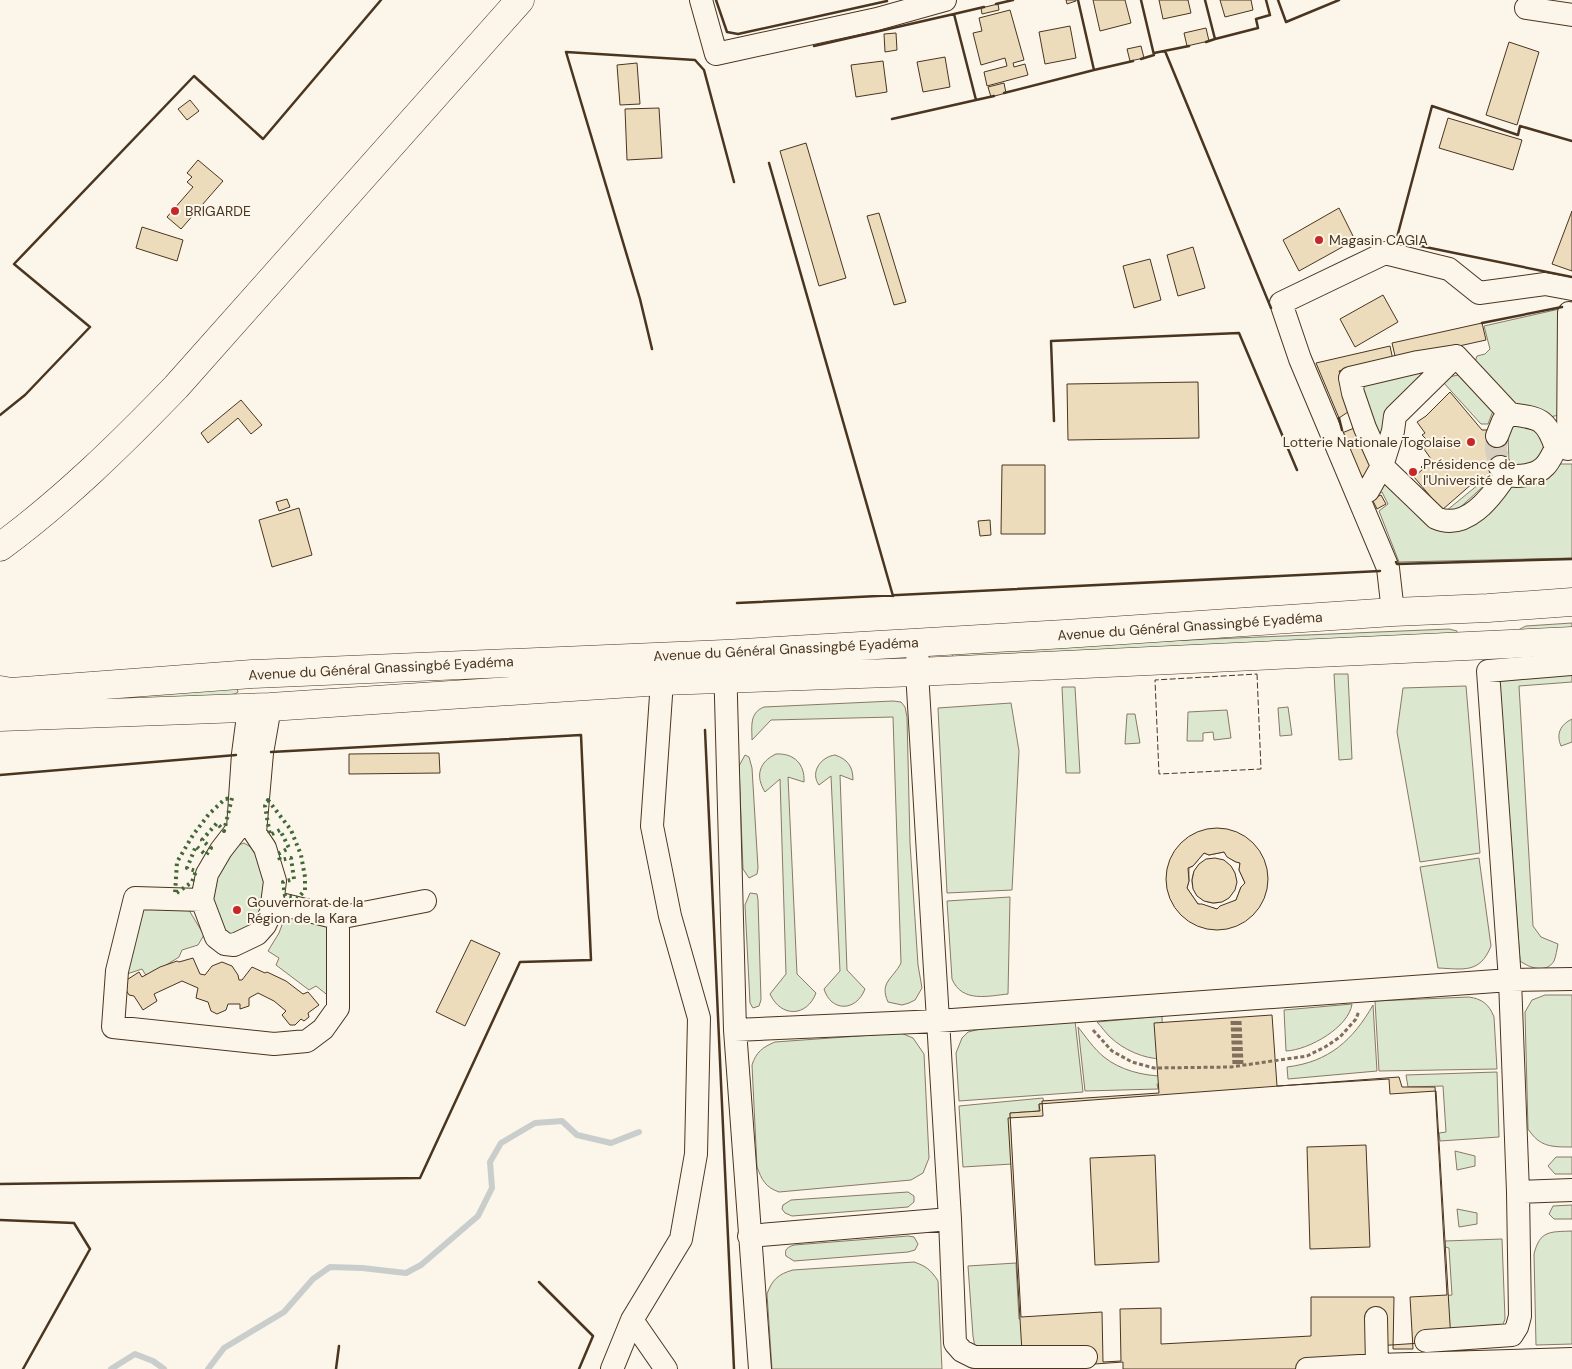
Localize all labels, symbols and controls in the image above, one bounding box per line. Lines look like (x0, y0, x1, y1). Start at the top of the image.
place label: BRIGARDE (185, 202, 251, 220)
marker: BRIGARDE (169, 205, 181, 217)
place label: Magasin CAGIA (1329, 231, 1428, 249)
marker: Magasin CAGIA (1313, 234, 1325, 246)
place label: Lotterie Nationale Togolaise (1283, 433, 1461, 451)
marker: Lotterie Nationale Togolaise (1465, 436, 1477, 448)
place label: Présidence de l'Université de Kara (1423, 455, 1545, 489)
marker: Présidence de l'Université de Kara (1407, 466, 1419, 478)
street label: Avenue du Général Gnassingbé Eyadéma (1057, 608, 1323, 644)
street label: Avenue du Général Gnassingbé Eyadéma (653, 633, 919, 665)
street label: Avenue du Général Gnassingbé Eyadéma (248, 652, 514, 684)
place label: Gouvernorat de la Région de la Kara (247, 893, 363, 927)
marker: Gouvernorat de la Région de la Kara (231, 904, 243, 916)

